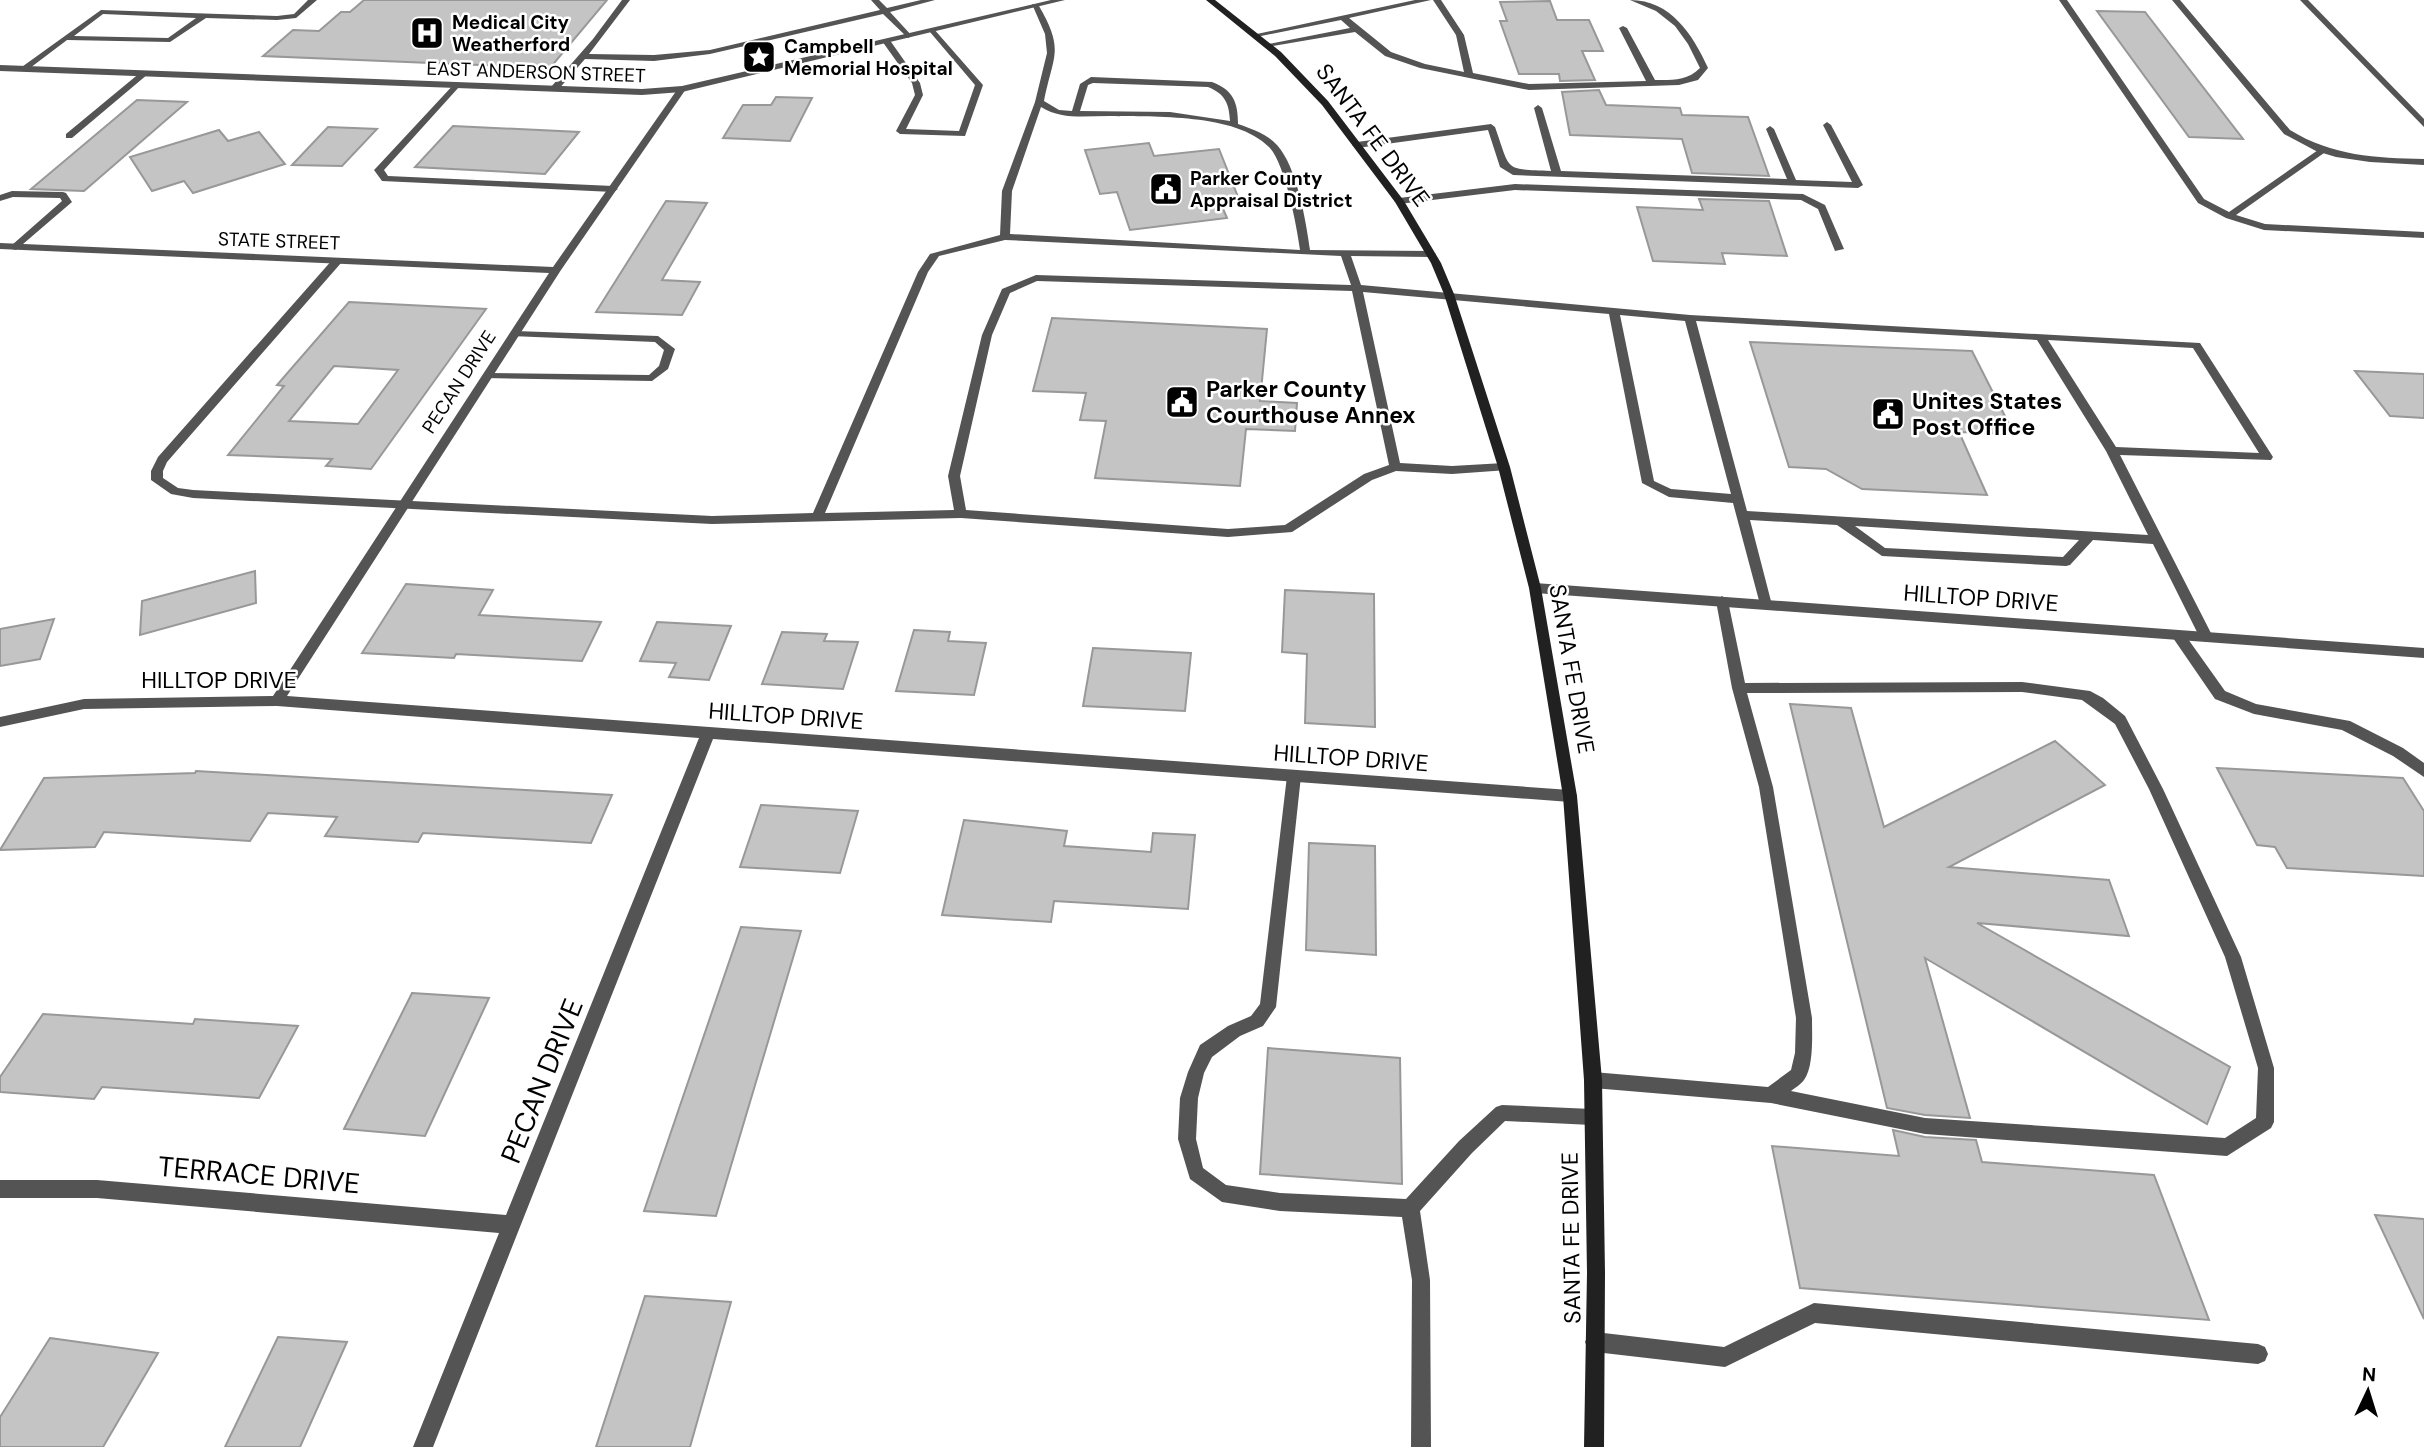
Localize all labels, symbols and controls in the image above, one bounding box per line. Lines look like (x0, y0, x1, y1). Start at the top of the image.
place label: Medical City Weatherford (452, 10, 570, 57)
hospital icon: Medical City Weatherford (408, 14, 446, 52)
place label: Campbell Memorial Hospital (784, 34, 953, 81)
place icon: Campbell Memorial Hospital (740, 38, 778, 76)
street label: EAST ANDERSON STREET (426, 56, 646, 88)
street label: SANTA FE DRIVE (1309, 57, 1437, 213)
place label: Parker County Appraisal District (1190, 166, 1353, 213)
public building icon: Parker County Appraisal District (1147, 170, 1185, 208)
street label: STATE STREET (217, 226, 341, 256)
street label: PECAN DRIVE (416, 326, 502, 438)
place label: Parker County Courthouse Annex (1206, 374, 1415, 430)
public building icon: Parker County Courthouse Annex (1163, 383, 1201, 421)
place label: Unites States Post Office (1912, 386, 2062, 442)
public building icon: Unites States Post Office (1869, 395, 1907, 433)
street label: HILLTOP DRIVE (1902, 578, 2060, 618)
street label: SANTA FE DRIVE (1542, 582, 1602, 756)
street label: HILLTOP DRIVE (141, 665, 297, 695)
street label: HILLTOP DRIVE (707, 696, 865, 736)
street label: HILLTOP DRIVE (1272, 738, 1430, 778)
street label: PECAN DRIVE (492, 993, 592, 1169)
street label: TERRACE DRIVE (156, 1148, 362, 1202)
street label: SANTA FE DRIVE (1555, 1152, 1587, 1324)
north arrow (2333, 1356, 2403, 1426)
text: N (2361, 1362, 2377, 1387)

